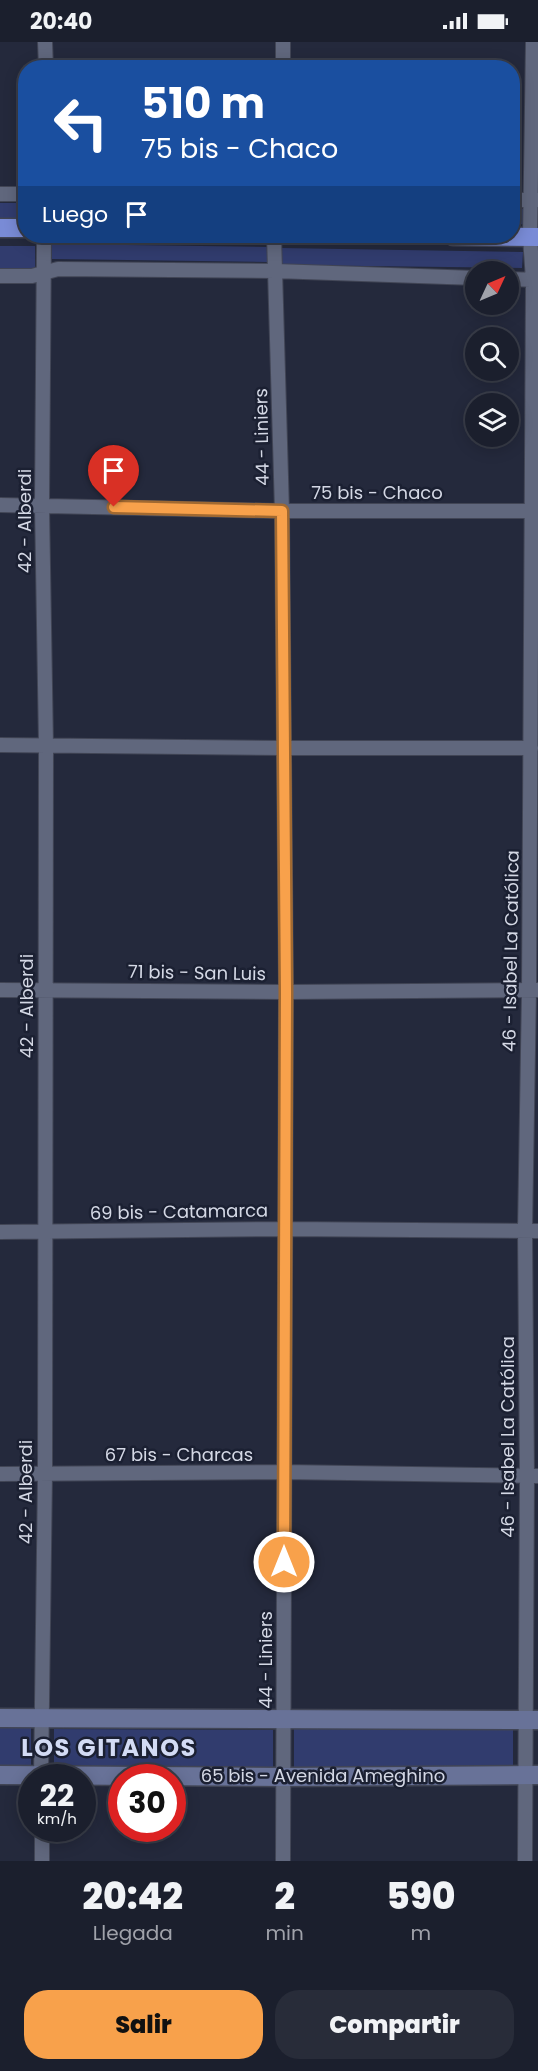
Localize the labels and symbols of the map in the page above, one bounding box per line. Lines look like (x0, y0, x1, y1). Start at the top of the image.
north arrow (465, 261, 519, 315)
street label: 44 - Liniers (248, 388, 275, 486)
pin (88, 445, 139, 507)
street label: 42 - Alberdi (12, 469, 37, 573)
street label: 75 bis - Chaco (311, 480, 443, 505)
street label: 46 - Isabel La Católica (496, 850, 525, 1052)
street label: 42 - Alberdi (14, 954, 39, 1058)
street label: 71 bis - San Luis (128, 959, 266, 986)
street label: 69 bis - Catamarca (90, 1197, 268, 1226)
street label: 46 - Isabel La Católica (495, 1336, 520, 1538)
street label: 42 - Alberdi (13, 1440, 38, 1544)
street label: 67 bis - Charcas (105, 1442, 253, 1467)
position arrow (252, 1530, 316, 1594)
street label: 44 - Liniers (253, 1611, 278, 1709)
district label: LOS GITANOS (21, 1731, 197, 1764)
street label: 65 bis - Avenida Ameghino (201, 1763, 445, 1788)
speed limit sign: 30 (108, 1764, 186, 1842)

